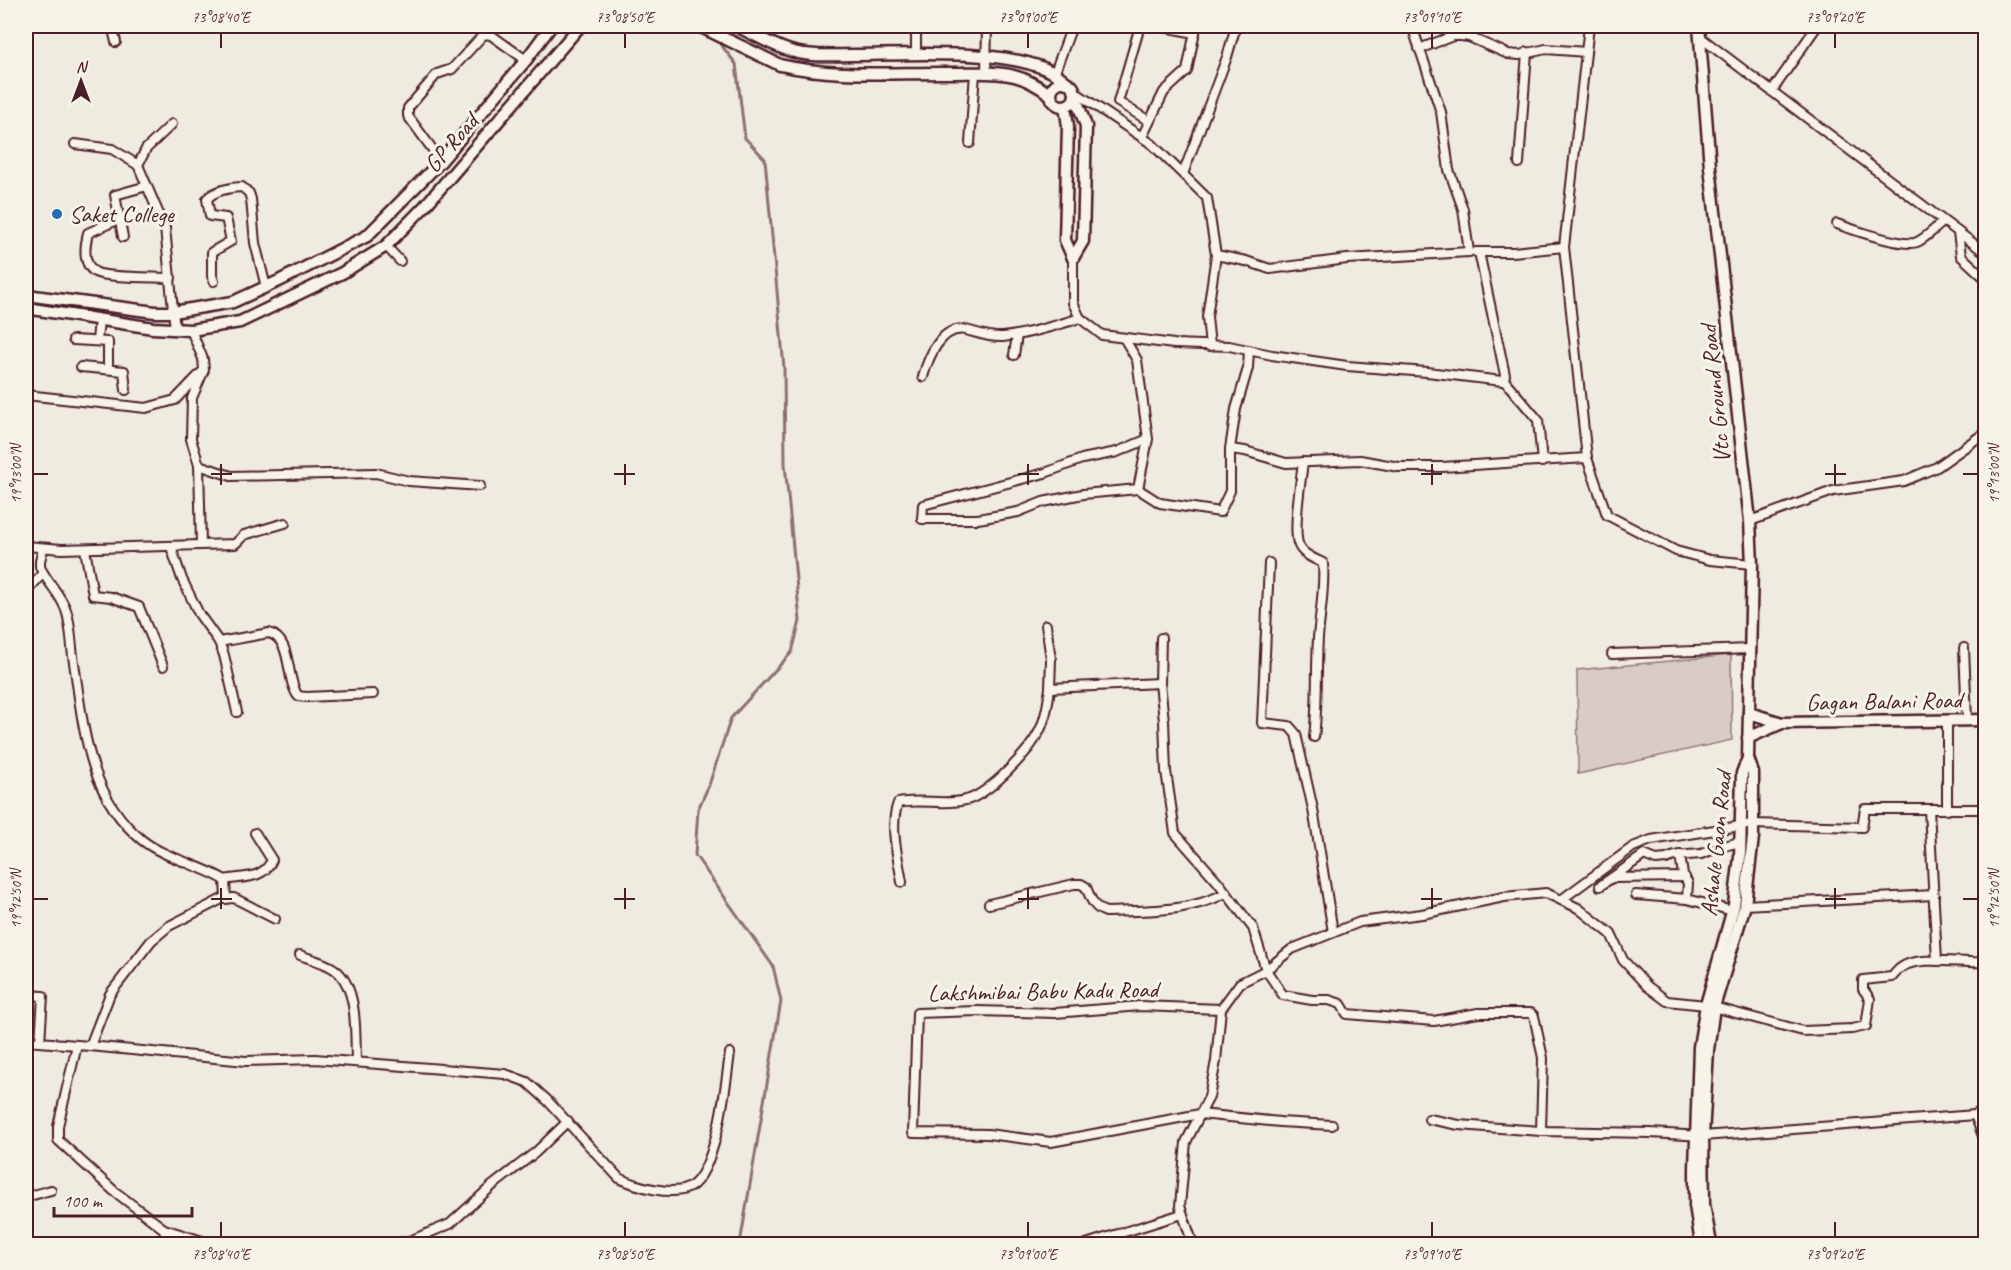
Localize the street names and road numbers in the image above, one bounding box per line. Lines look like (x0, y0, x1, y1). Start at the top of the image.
street label: GP Road (417, 105, 487, 179)
street label: Vtc Ground Road (1692, 320, 1737, 465)
street label: Gagan Balani Road (1806, 685, 1966, 717)
street label: Ashale Gaon Road (1693, 767, 1739, 918)
street label: Lakshmibai Babu Kadu Road (928, 974, 1162, 1008)

